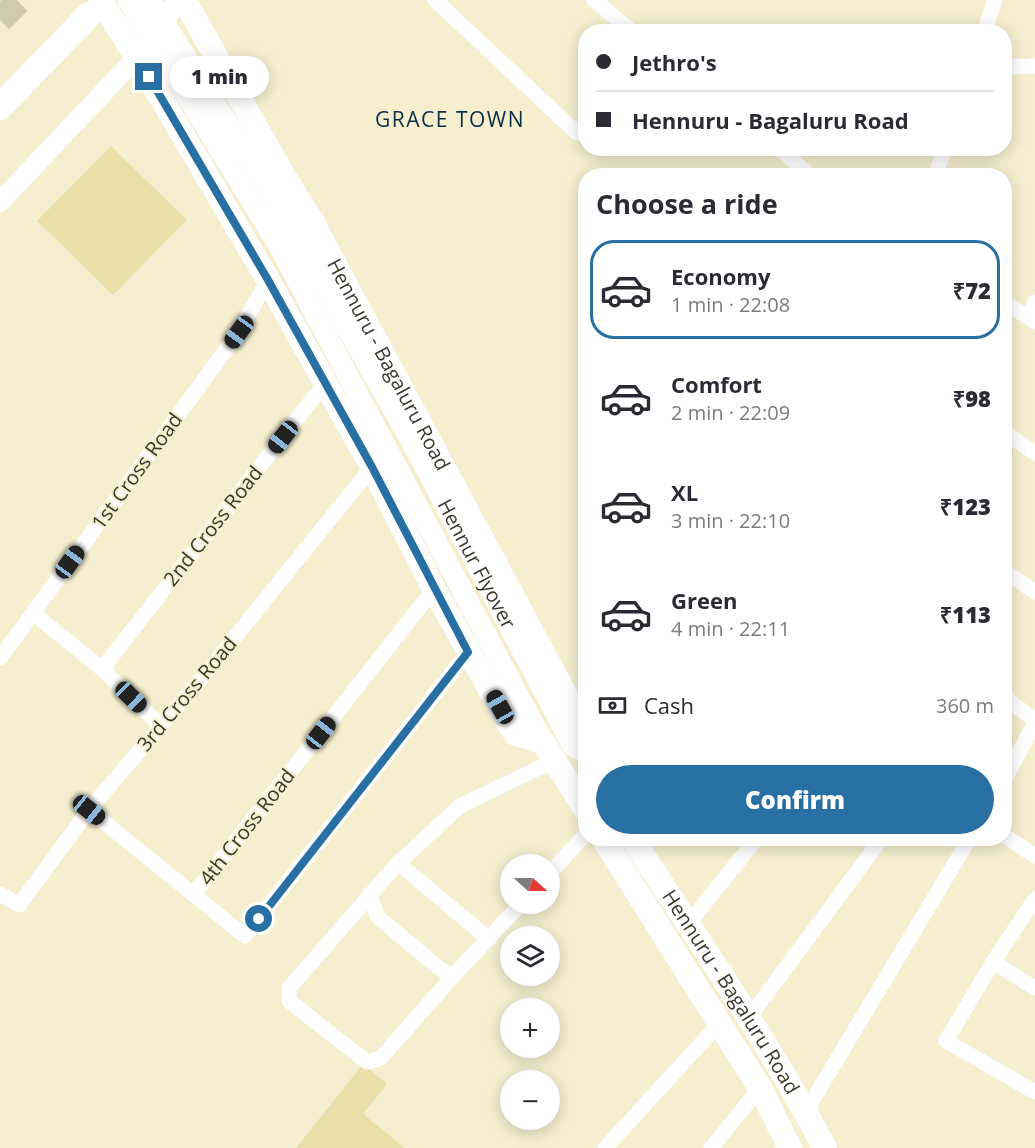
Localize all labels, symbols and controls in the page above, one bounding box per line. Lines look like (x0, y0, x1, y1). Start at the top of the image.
text: Jethro's (632, 47, 717, 77)
callout: 1 min (170, 56, 269, 98)
route end (135, 63, 162, 90)
text: 1 min (191, 63, 248, 90)
district label: GRACE TOWN (375, 105, 525, 133)
text: Hennuru - Bagaluru Road (632, 105, 909, 135)
text: Choose a ride (596, 185, 778, 222)
street label: Hennuru - Bagaluru Road (321, 253, 457, 475)
text: Economy (671, 261, 770, 291)
icon: car (599, 263, 653, 317)
text: ₹72 (953, 275, 991, 305)
text: 1 min · 22:08 (671, 291, 790, 318)
car (221, 312, 257, 352)
text: Comfort (671, 369, 762, 399)
icon: car (599, 371, 653, 425)
text: ₹98 (953, 383, 991, 413)
text: 2 min · 22:09 (671, 399, 790, 426)
street label: 1st Cross Road (85, 407, 188, 534)
car (265, 417, 301, 457)
street label: 2nd Cross Road (157, 460, 268, 591)
text: XL (671, 477, 698, 507)
icon: car (599, 479, 653, 533)
text: ₹123 (940, 491, 991, 521)
street label: Hennur Flyover (432, 494, 522, 633)
text: 3 min · 22:10 (671, 507, 790, 534)
car (52, 542, 88, 582)
text: Green (671, 585, 737, 615)
icon: car (599, 587, 653, 641)
text: ₹113 (940, 599, 991, 629)
text: 4 min · 22:11 (671, 615, 790, 642)
street label: 3rd Cross Road (131, 631, 243, 757)
car (112, 678, 150, 716)
car (483, 687, 517, 727)
icon: cash (596, 689, 629, 722)
text: Cash (644, 690, 694, 720)
text: 360 m (936, 692, 994, 719)
car (303, 713, 339, 753)
street label: 4th Cross Road (193, 763, 301, 890)
button: Confirm (596, 765, 994, 834)
car (69, 792, 109, 828)
north arrow (500, 854, 560, 914)
map controls (500, 854, 560, 1130)
street label: Hennuru - Bagaluru Road (656, 884, 806, 1099)
route start (245, 905, 272, 932)
button: layers (500, 926, 560, 986)
button: + (500, 998, 560, 1058)
button: − (500, 1070, 560, 1130)

